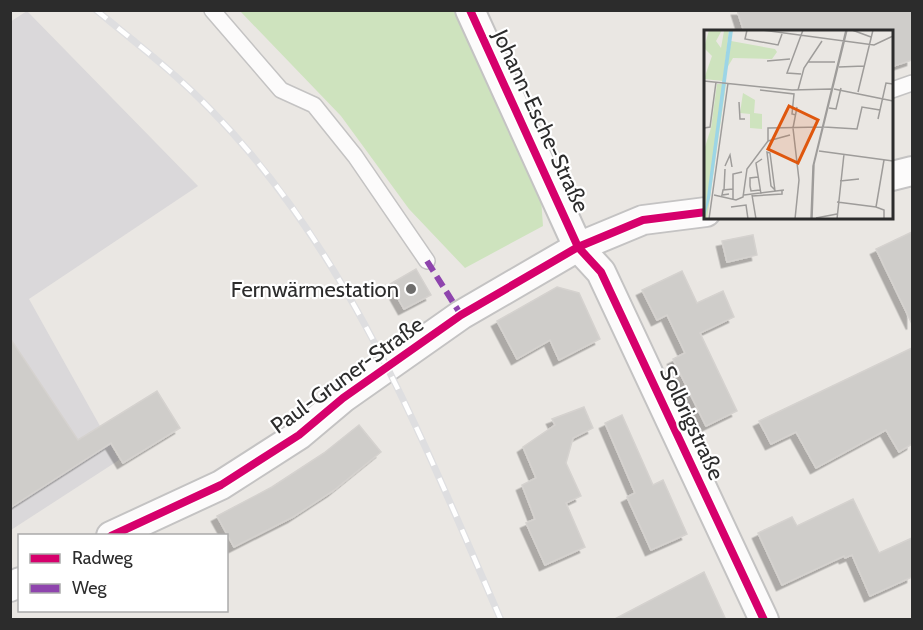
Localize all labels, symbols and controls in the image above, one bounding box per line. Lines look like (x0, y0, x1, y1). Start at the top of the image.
street label: Johann-Esche-Straße (486, 25, 595, 217)
inset map (704, 30, 893, 219)
place label: Fernwärmestation (231, 276, 399, 303)
marker: Fernwärmestation (404, 282, 418, 296)
street label: Paul-Gruner-Straße (265, 311, 429, 439)
street label: Solbrigstraße (654, 362, 730, 484)
legend (18, 534, 228, 612)
text: Radweg (72, 547, 134, 569)
text: Weg (72, 577, 108, 599)

